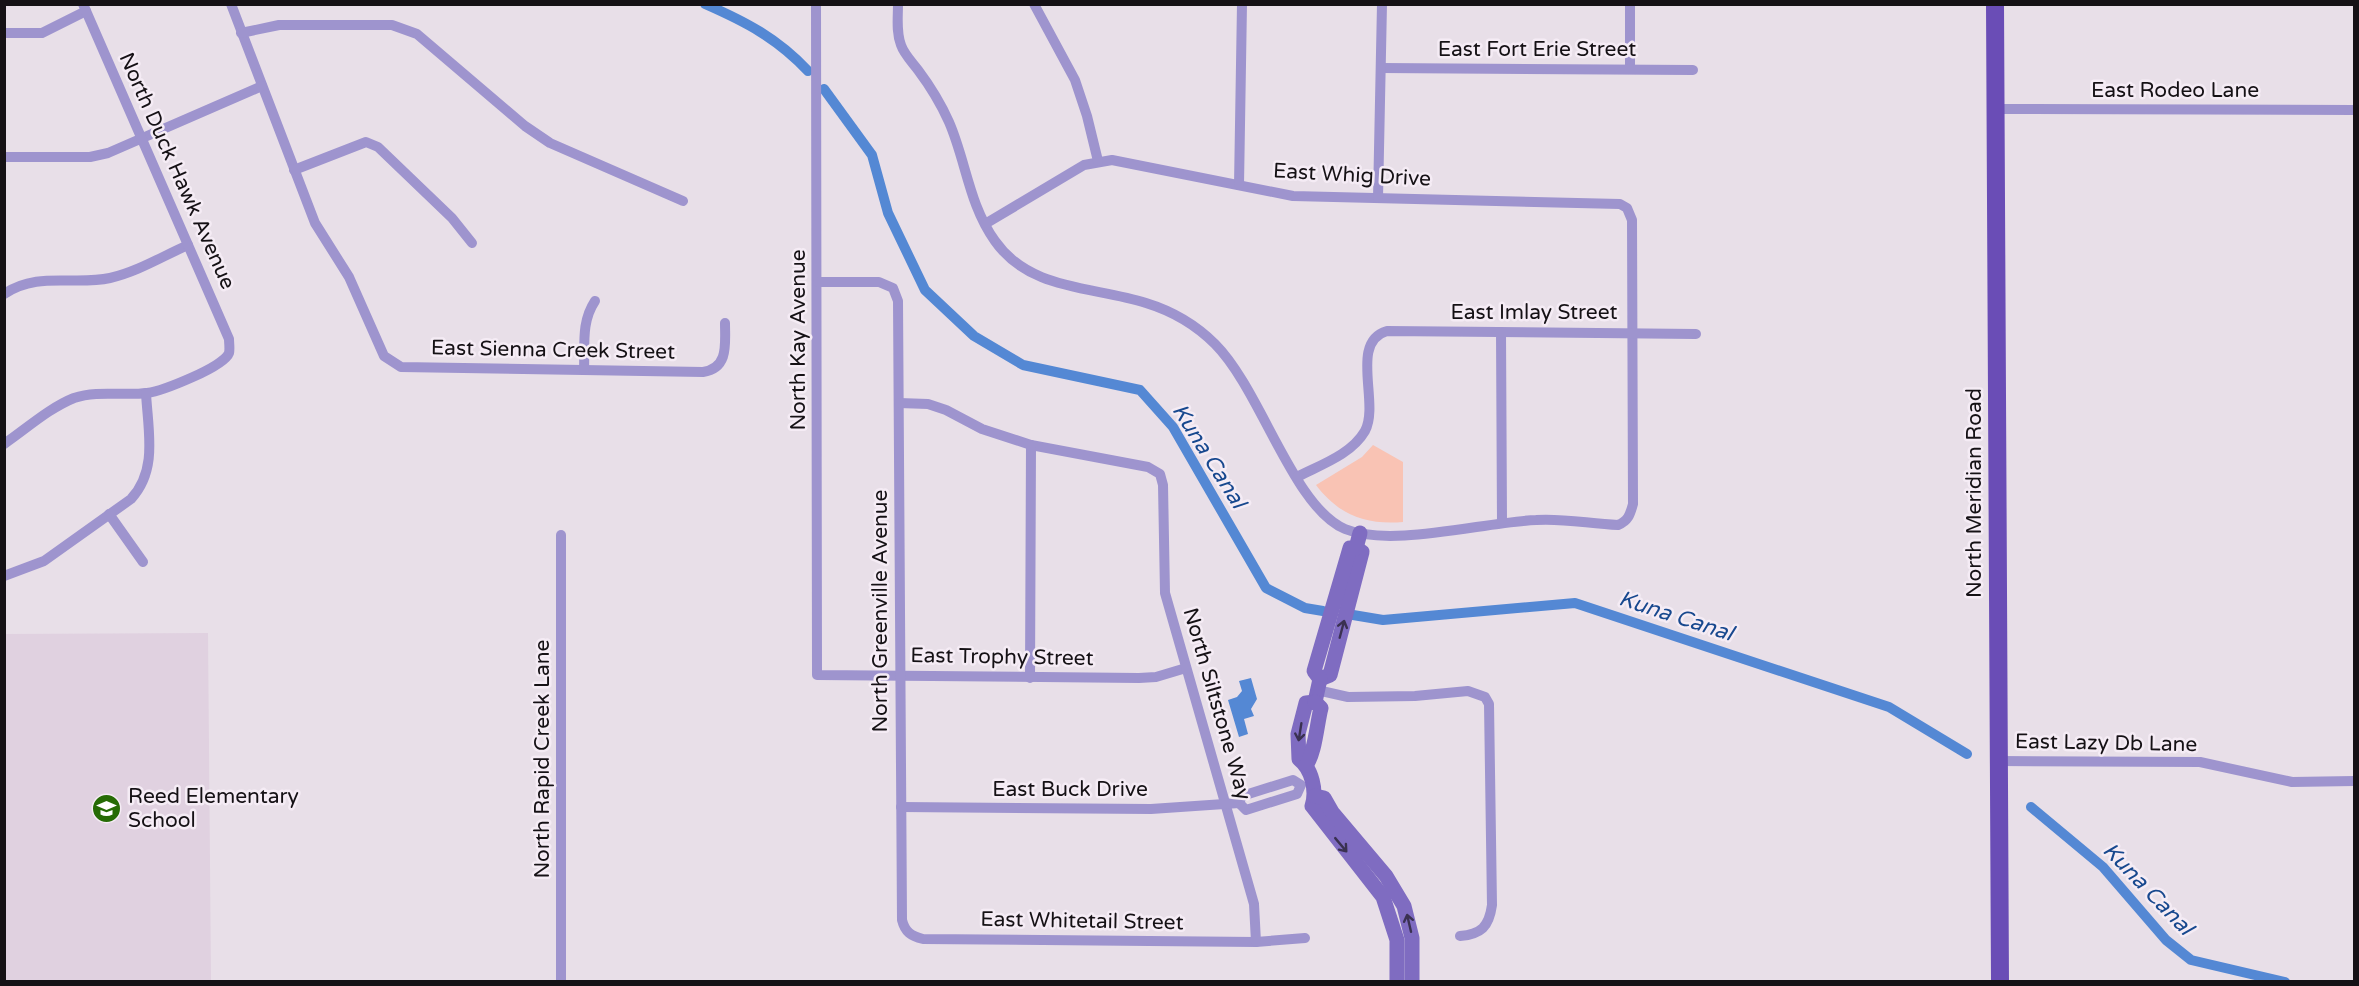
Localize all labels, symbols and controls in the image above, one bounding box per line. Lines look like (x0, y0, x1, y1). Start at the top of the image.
street label: East Fort Erie Street (1438, 37, 1636, 62)
street label: North Duck Hawk Avenue (113, 49, 241, 293)
street label: East Rodeo Lane (2091, 78, 2259, 103)
street label: East Whig Drive (1272, 158, 1432, 192)
street label: North Kay Avenue (786, 249, 811, 431)
street label: East Imlay Street (1450, 300, 1618, 325)
street label: East Sienna Creek Street (431, 335, 675, 365)
street label: North Meridian Road (1962, 388, 1987, 598)
water label: Kuna Canal (1167, 399, 1253, 515)
street label: North Greenville Avenue (868, 489, 893, 732)
water label: Kuna Canal (1616, 585, 1739, 647)
street label: North Siltstone Way (1178, 605, 1256, 803)
one-way arrow (1337, 620, 1348, 639)
street label: North Rapid Creek Lane (530, 639, 555, 879)
street label: East Trophy Street (910, 643, 1094, 671)
one-way arrow (1294, 721, 1305, 741)
street label: East Lazy Db Lane (2015, 729, 2198, 757)
street label: East Buck Drive (992, 777, 1148, 802)
place label: Reed Elementary School (128, 784, 299, 833)
school or university icon: Reed Elementary School (91, 792, 123, 824)
one-way arrow (1334, 837, 1348, 852)
water label: Kuna Canal (2097, 837, 2200, 942)
street label: East Whitetail Street (980, 907, 1184, 935)
one-way arrow (1402, 914, 1414, 933)

